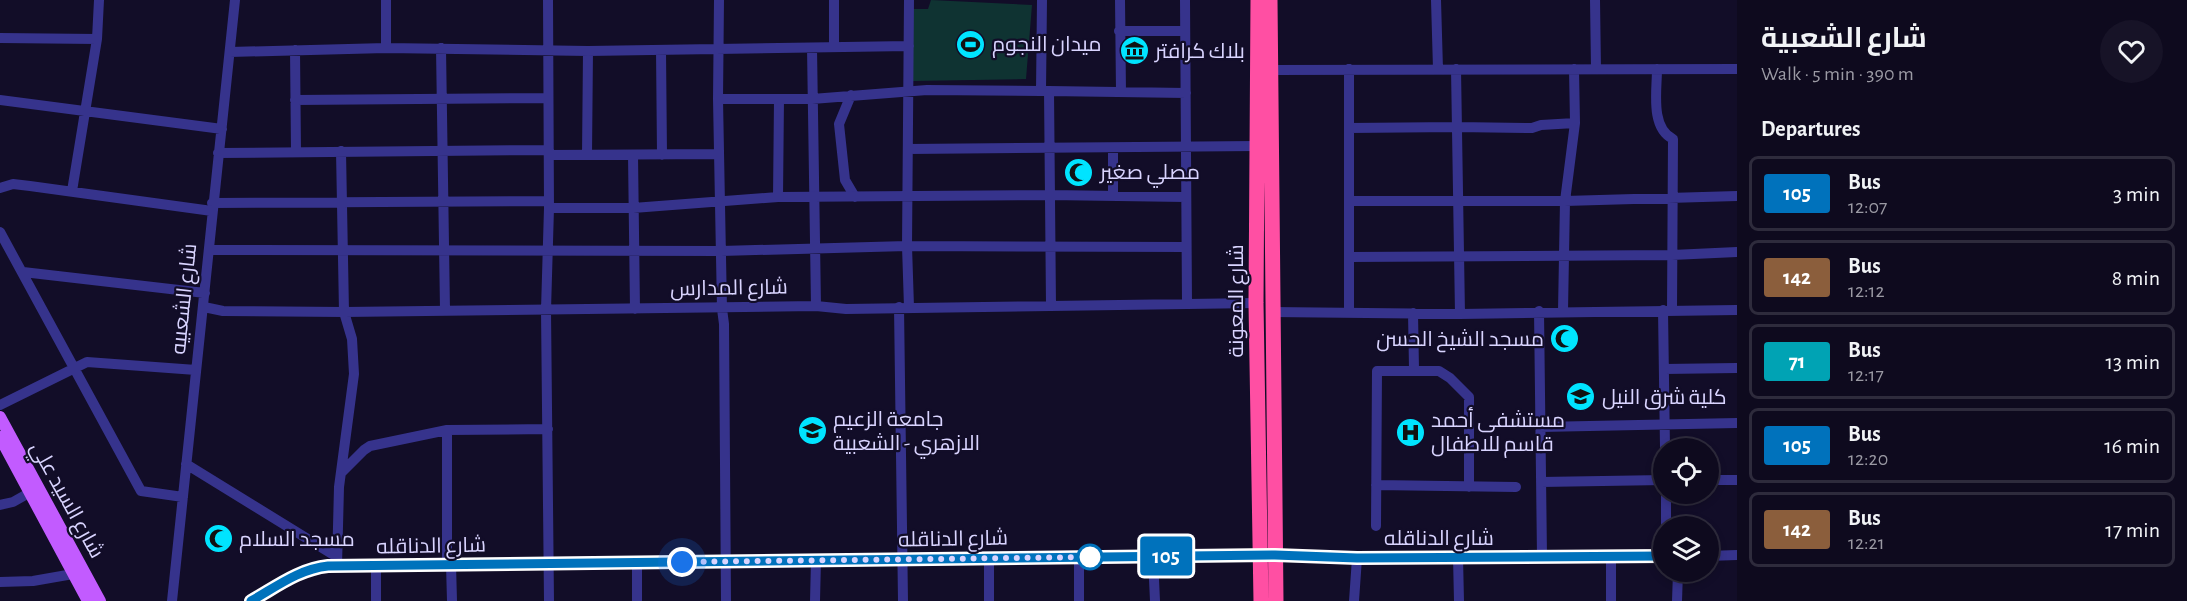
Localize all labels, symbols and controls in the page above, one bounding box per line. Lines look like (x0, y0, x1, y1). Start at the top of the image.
button: heart (2100, 20, 2163, 83)
text: شارع الشعبية (1761, 25, 1927, 53)
sports icon: ميدان النجوم (955, 28, 987, 60)
place label: ميدان النجوم (992, 34, 1102, 58)
museum icon: بلاك كرافتر (1118, 35, 1150, 67)
place label: بلاك كرافتر (1154, 41, 1245, 63)
text: Walk · 5 min · 390 m (1761, 64, 1914, 84)
text: Departures (1761, 118, 1861, 140)
mosque icon: مصلي صغير (1063, 156, 1095, 188)
place label: مصلي صغير (1099, 162, 1200, 188)
text: Bus (1848, 171, 1881, 193)
text: 105 (1783, 183, 1811, 204)
text: 3 min (2113, 183, 2160, 205)
text: 12:07 (1848, 197, 1887, 217)
street label: شارع الشعبيه (168, 242, 203, 356)
street label: شارع المعونة (1226, 245, 1250, 357)
text: Bus (1848, 255, 1881, 277)
text: 142 (1783, 267, 1811, 288)
text: 8 min (2112, 267, 2160, 289)
street label: شارع المدارس (670, 276, 788, 303)
text: 12:12 (1848, 281, 1885, 301)
mosque icon: مسجد الشيخ الحسن (1549, 323, 1581, 355)
place label: مسجد الشيخ الحسن (1376, 329, 1544, 353)
text: Bus (1848, 339, 1881, 361)
text: 71 (1789, 351, 1805, 372)
text: 13 min (2105, 351, 2160, 373)
text: 12:17 (1848, 365, 1884, 385)
school or university icon: كلية شرق النيل (1565, 381, 1597, 413)
place label: كلية شرق النيل (1602, 387, 1727, 410)
place label: مستشفى أحمد قاسم للاطفال (1431, 407, 1565, 458)
place label: جامعة الزعيم الازهري - الشعبية (833, 409, 980, 459)
school or university icon: جامعة الزعيم الازهري - الشعبية (796, 415, 828, 447)
hospital icon: مستشفى أحمد قاسم للاطفال (1394, 416, 1426, 448)
text: Bus (1848, 423, 1881, 445)
text: 105 (1783, 435, 1811, 456)
text: 16 min (2104, 435, 2160, 457)
street label: شارع السيد علي (22, 438, 107, 564)
map controls (1653, 438, 1719, 582)
button: locate (1653, 438, 1719, 504)
text: 12:20 (1848, 449, 1888, 469)
text: Bus (1848, 507, 1881, 529)
button: layers (1653, 516, 1719, 582)
text: 142 (1783, 519, 1811, 540)
text: 17 min (2105, 519, 2160, 541)
mosque icon: مسجد السلام (202, 523, 234, 555)
street label: شارع الدناقله (898, 528, 1008, 553)
street label: شارع الدناقله (1384, 528, 1494, 552)
place label: مسجد السلام (239, 529, 355, 553)
text: 12:21 (1848, 533, 1885, 553)
street label: شارع الدناقله (376, 535, 486, 560)
line badge: 105 (1132, 536, 1200, 576)
unlabelled marker (1077, 544, 1103, 570)
text: 105 (1152, 546, 1180, 567)
your location (667, 547, 697, 577)

